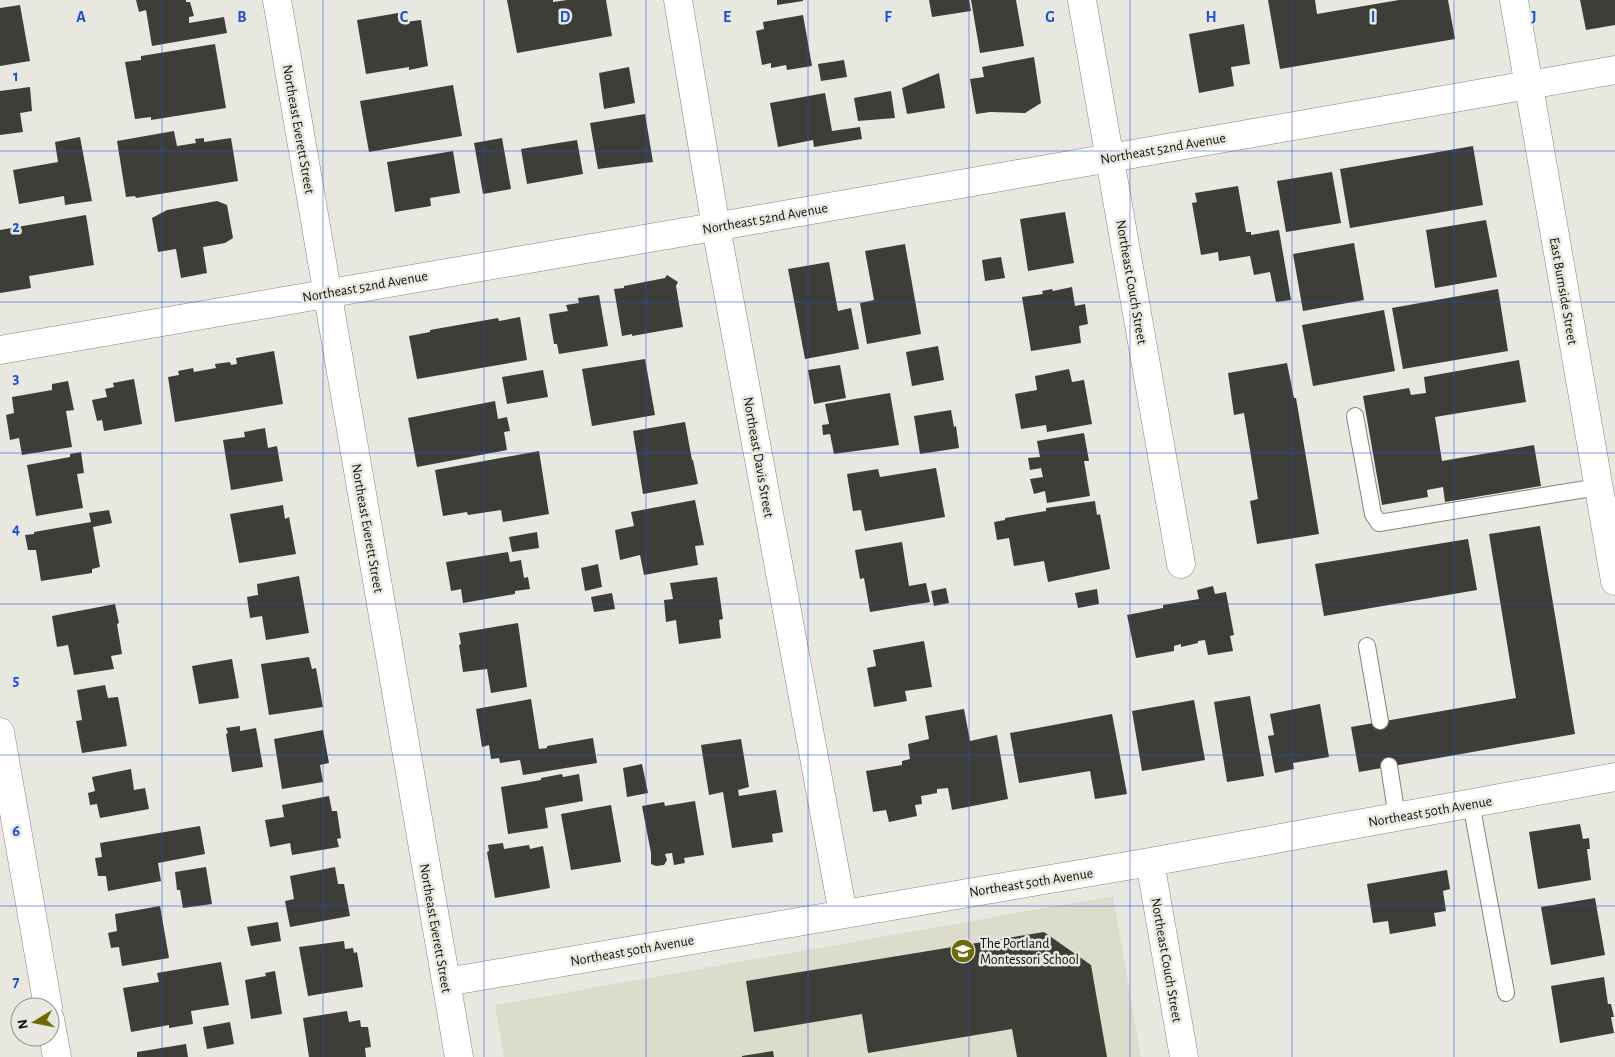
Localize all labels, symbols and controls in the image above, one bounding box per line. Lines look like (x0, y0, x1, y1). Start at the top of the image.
text: A (76, 9, 86, 25)
text: B (237, 9, 247, 25)
text: C (400, 9, 409, 25)
text: D (560, 9, 571, 25)
text: E (723, 9, 731, 25)
text: F (884, 9, 892, 25)
text: G (1045, 9, 1055, 25)
text: H (1205, 9, 1217, 25)
text: I (1371, 9, 1375, 25)
text: J (1531, 9, 1537, 25)
street label: Northeast Everett Street (280, 64, 316, 195)
text: 1 (13, 68, 19, 84)
street label: Northeast 52nd Avenue (1099, 131, 1227, 167)
street label: Northeast 52nd Avenue (701, 201, 829, 237)
text: 2 (12, 219, 20, 235)
street label: Northeast Couch Street (1113, 219, 1149, 346)
street label: East Burnside Street (1547, 236, 1579, 346)
street label: Northeast 52nd Avenue (301, 269, 429, 305)
text: 3 (13, 370, 20, 386)
street label: Northeast Davis Street (741, 396, 776, 519)
street label: Northeast Everett Street (349, 463, 385, 594)
text: 4 (12, 521, 20, 537)
text: 5 (13, 672, 20, 688)
street label: Northeast 50th Avenue (1367, 794, 1493, 830)
text: 6 (12, 823, 20, 839)
street label: Northeast Everett Street (417, 863, 453, 994)
street label: Northeast 50th Avenue (968, 866, 1094, 900)
street label: Northeast Couch Street (1148, 897, 1184, 1024)
street label: Northeast 50th Avenue (569, 933, 695, 969)
place label: The Portland Montessori School (980, 937, 1079, 967)
school or university icon: The Portland Montessori School (950, 938, 976, 964)
text: 7 (13, 974, 20, 990)
north arrow (10, 997, 60, 1047)
text: N (15, 1018, 31, 1030)

